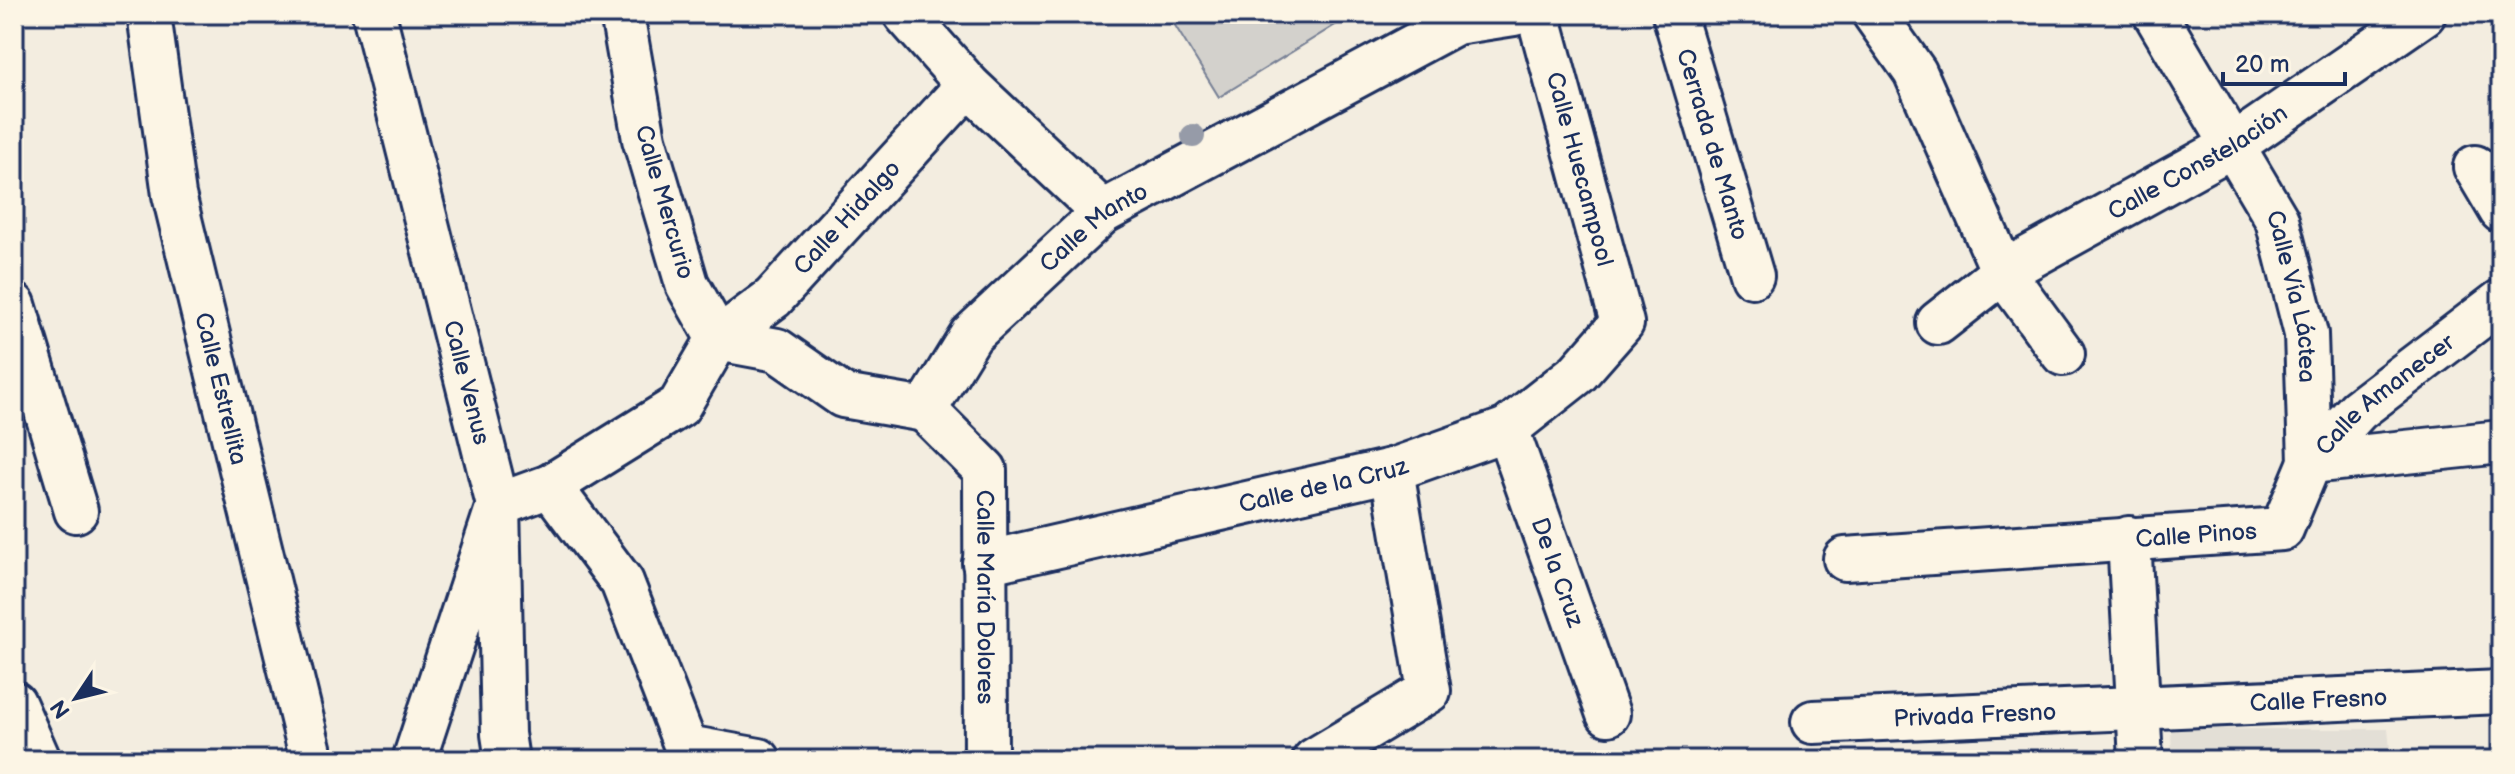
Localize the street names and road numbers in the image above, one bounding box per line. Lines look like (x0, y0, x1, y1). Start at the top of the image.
street label: Cerrada de Manto (1670, 45, 1755, 244)
street label: Calle Huecampool (1540, 69, 1619, 269)
street label: Calle Constelación (2103, 99, 2293, 227)
street label: Calle Mercurio (629, 122, 700, 283)
street label: Calle Hidalgo (788, 154, 907, 281)
street label: Calle Manto (1034, 177, 1153, 279)
street label: Calle Vía Láctea (2259, 205, 2322, 383)
street label: Calle Estrellita (188, 309, 253, 468)
street label: Calle Venus (437, 317, 496, 448)
street label: Calle Amanecer (2310, 328, 2461, 461)
street label: Calle de la Cruz (1236, 451, 1412, 519)
street label: Calle María Dolores (970, 490, 1000, 705)
street label: De la Cruz (1525, 514, 1590, 631)
street label: Calle Pinos (2134, 517, 2258, 554)
street label: Calle Fresno (2249, 683, 2388, 718)
street label: Privada Fresno (1893, 697, 2057, 733)

